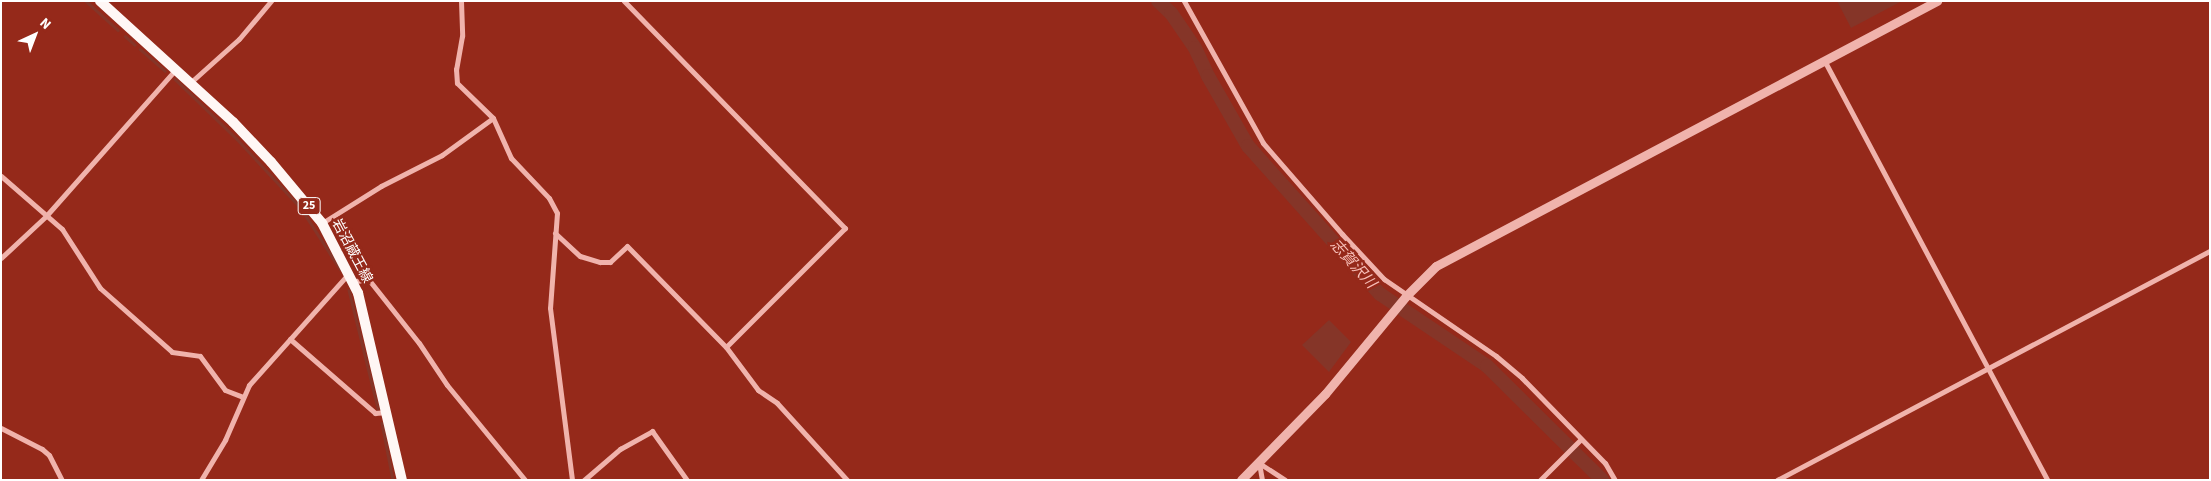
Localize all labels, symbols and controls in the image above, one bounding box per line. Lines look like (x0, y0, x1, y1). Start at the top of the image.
north arrow (10, 10, 60, 60)
text: N (35, 14, 55, 35)
road number: 25 (296, 197, 322, 216)
street label: 岩沼蔵王線 (328, 216, 376, 286)
water label: 志賀沢川 (1326, 236, 1380, 292)

